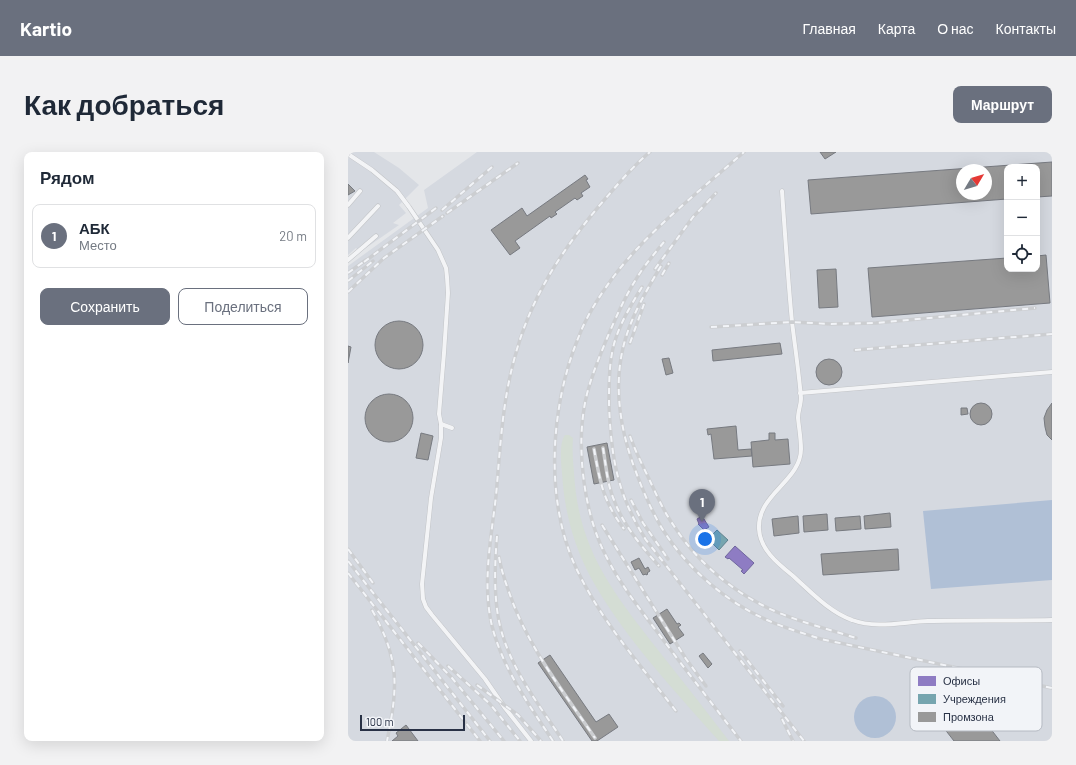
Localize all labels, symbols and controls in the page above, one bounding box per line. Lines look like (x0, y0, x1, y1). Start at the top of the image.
text: Kartio (20, 17, 72, 40)
text: Главная (803, 20, 856, 37)
text: Карта (878, 20, 915, 37)
text: О нас (937, 20, 974, 37)
text: Контакты (996, 20, 1056, 37)
button: Маршрут (953, 86, 1052, 123)
text: Как добраться (24, 87, 224, 121)
north arrow (956, 164, 992, 200)
map controls (1004, 164, 1040, 272)
button: + (1004, 164, 1040, 200)
text: Рядом (40, 167, 95, 187)
button: − (1004, 200, 1040, 236)
text: АБК (79, 219, 110, 237)
text: 1 (52, 228, 56, 244)
text: 20 m (279, 228, 307, 244)
button: locate (1004, 236, 1040, 272)
text: Место (79, 237, 117, 253)
button: Сохранить (40, 288, 170, 325)
button: Поделиться (178, 288, 308, 325)
pin: 1 (689, 489, 715, 522)
your location (695, 529, 715, 549)
legend (910, 667, 1042, 731)
text: Офисы (943, 674, 980, 687)
text: Учреждения (943, 692, 1006, 705)
text: Промзона (943, 710, 995, 723)
scale bar (360, 713, 465, 732)
text: 100 m (366, 715, 394, 728)

